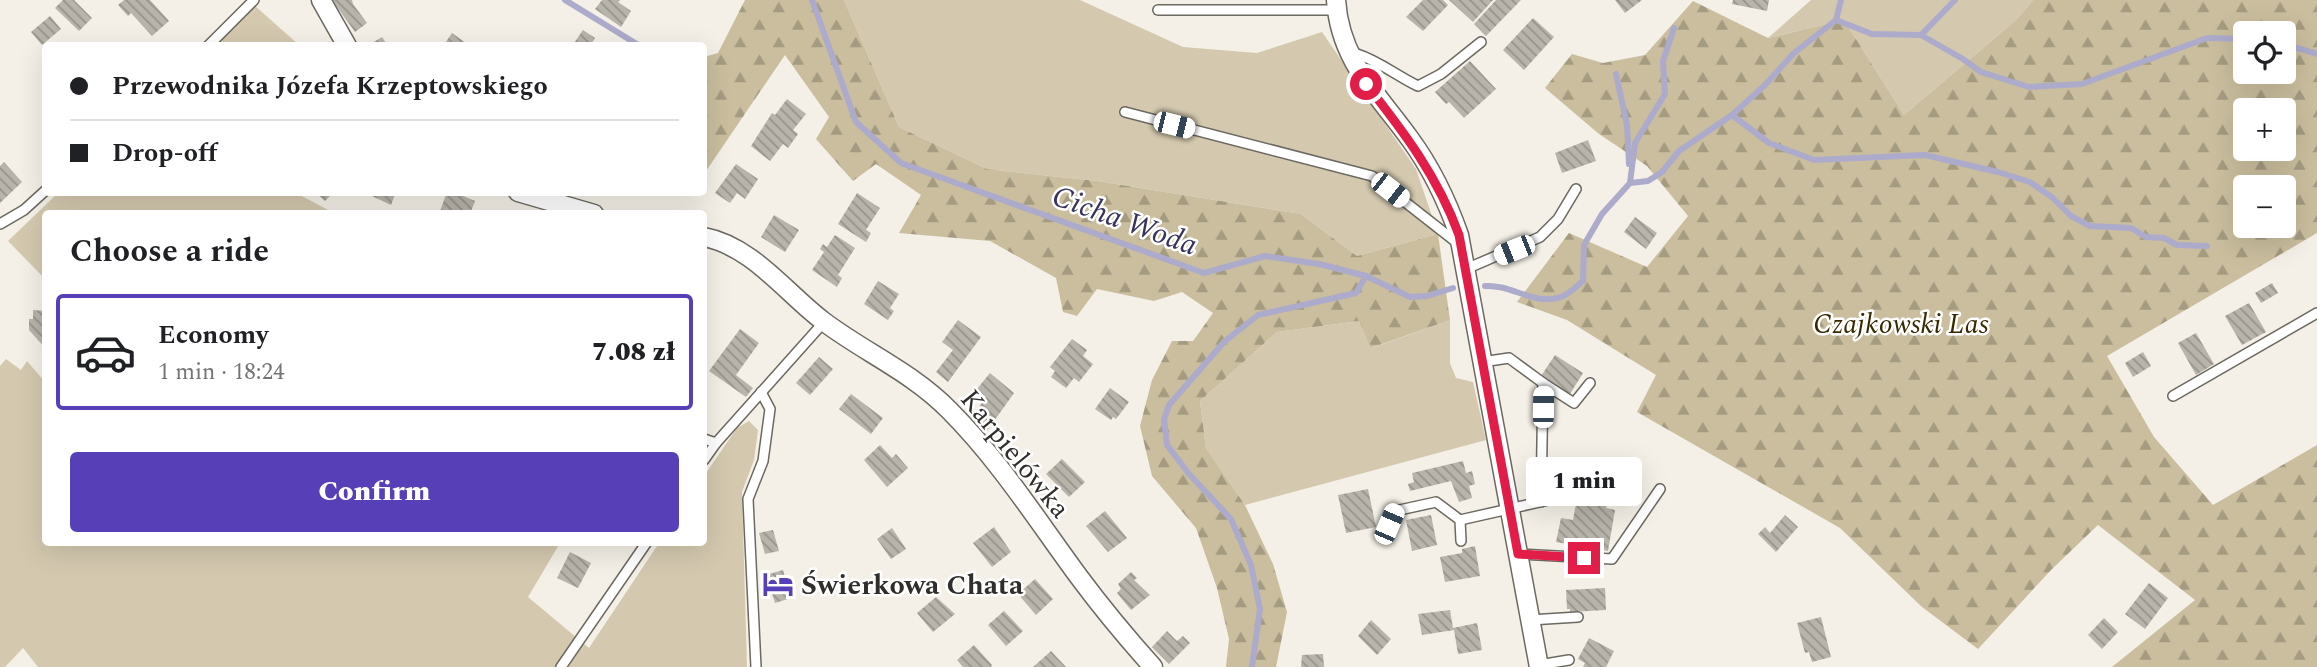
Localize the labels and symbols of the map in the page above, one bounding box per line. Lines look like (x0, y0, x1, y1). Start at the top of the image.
route start (1350, 68, 1382, 100)
car (1152, 110, 1197, 140)
car (1367, 169, 1414, 211)
water label: Cicha Woda (1046, 173, 1204, 268)
car (1491, 232, 1538, 268)
park label: Czajkowski Las (1813, 303, 1989, 346)
street label: Karpielówka (949, 380, 1081, 528)
car (1533, 386, 1554, 428)
callout: 1 min (1526, 456, 1642, 505)
car (1372, 501, 1407, 547)
route end (1568, 542, 1600, 574)
place label: Świerkowa Chata (801, 564, 1024, 607)
hotel icon: Świerkowa Chata (761, 567, 795, 601)

